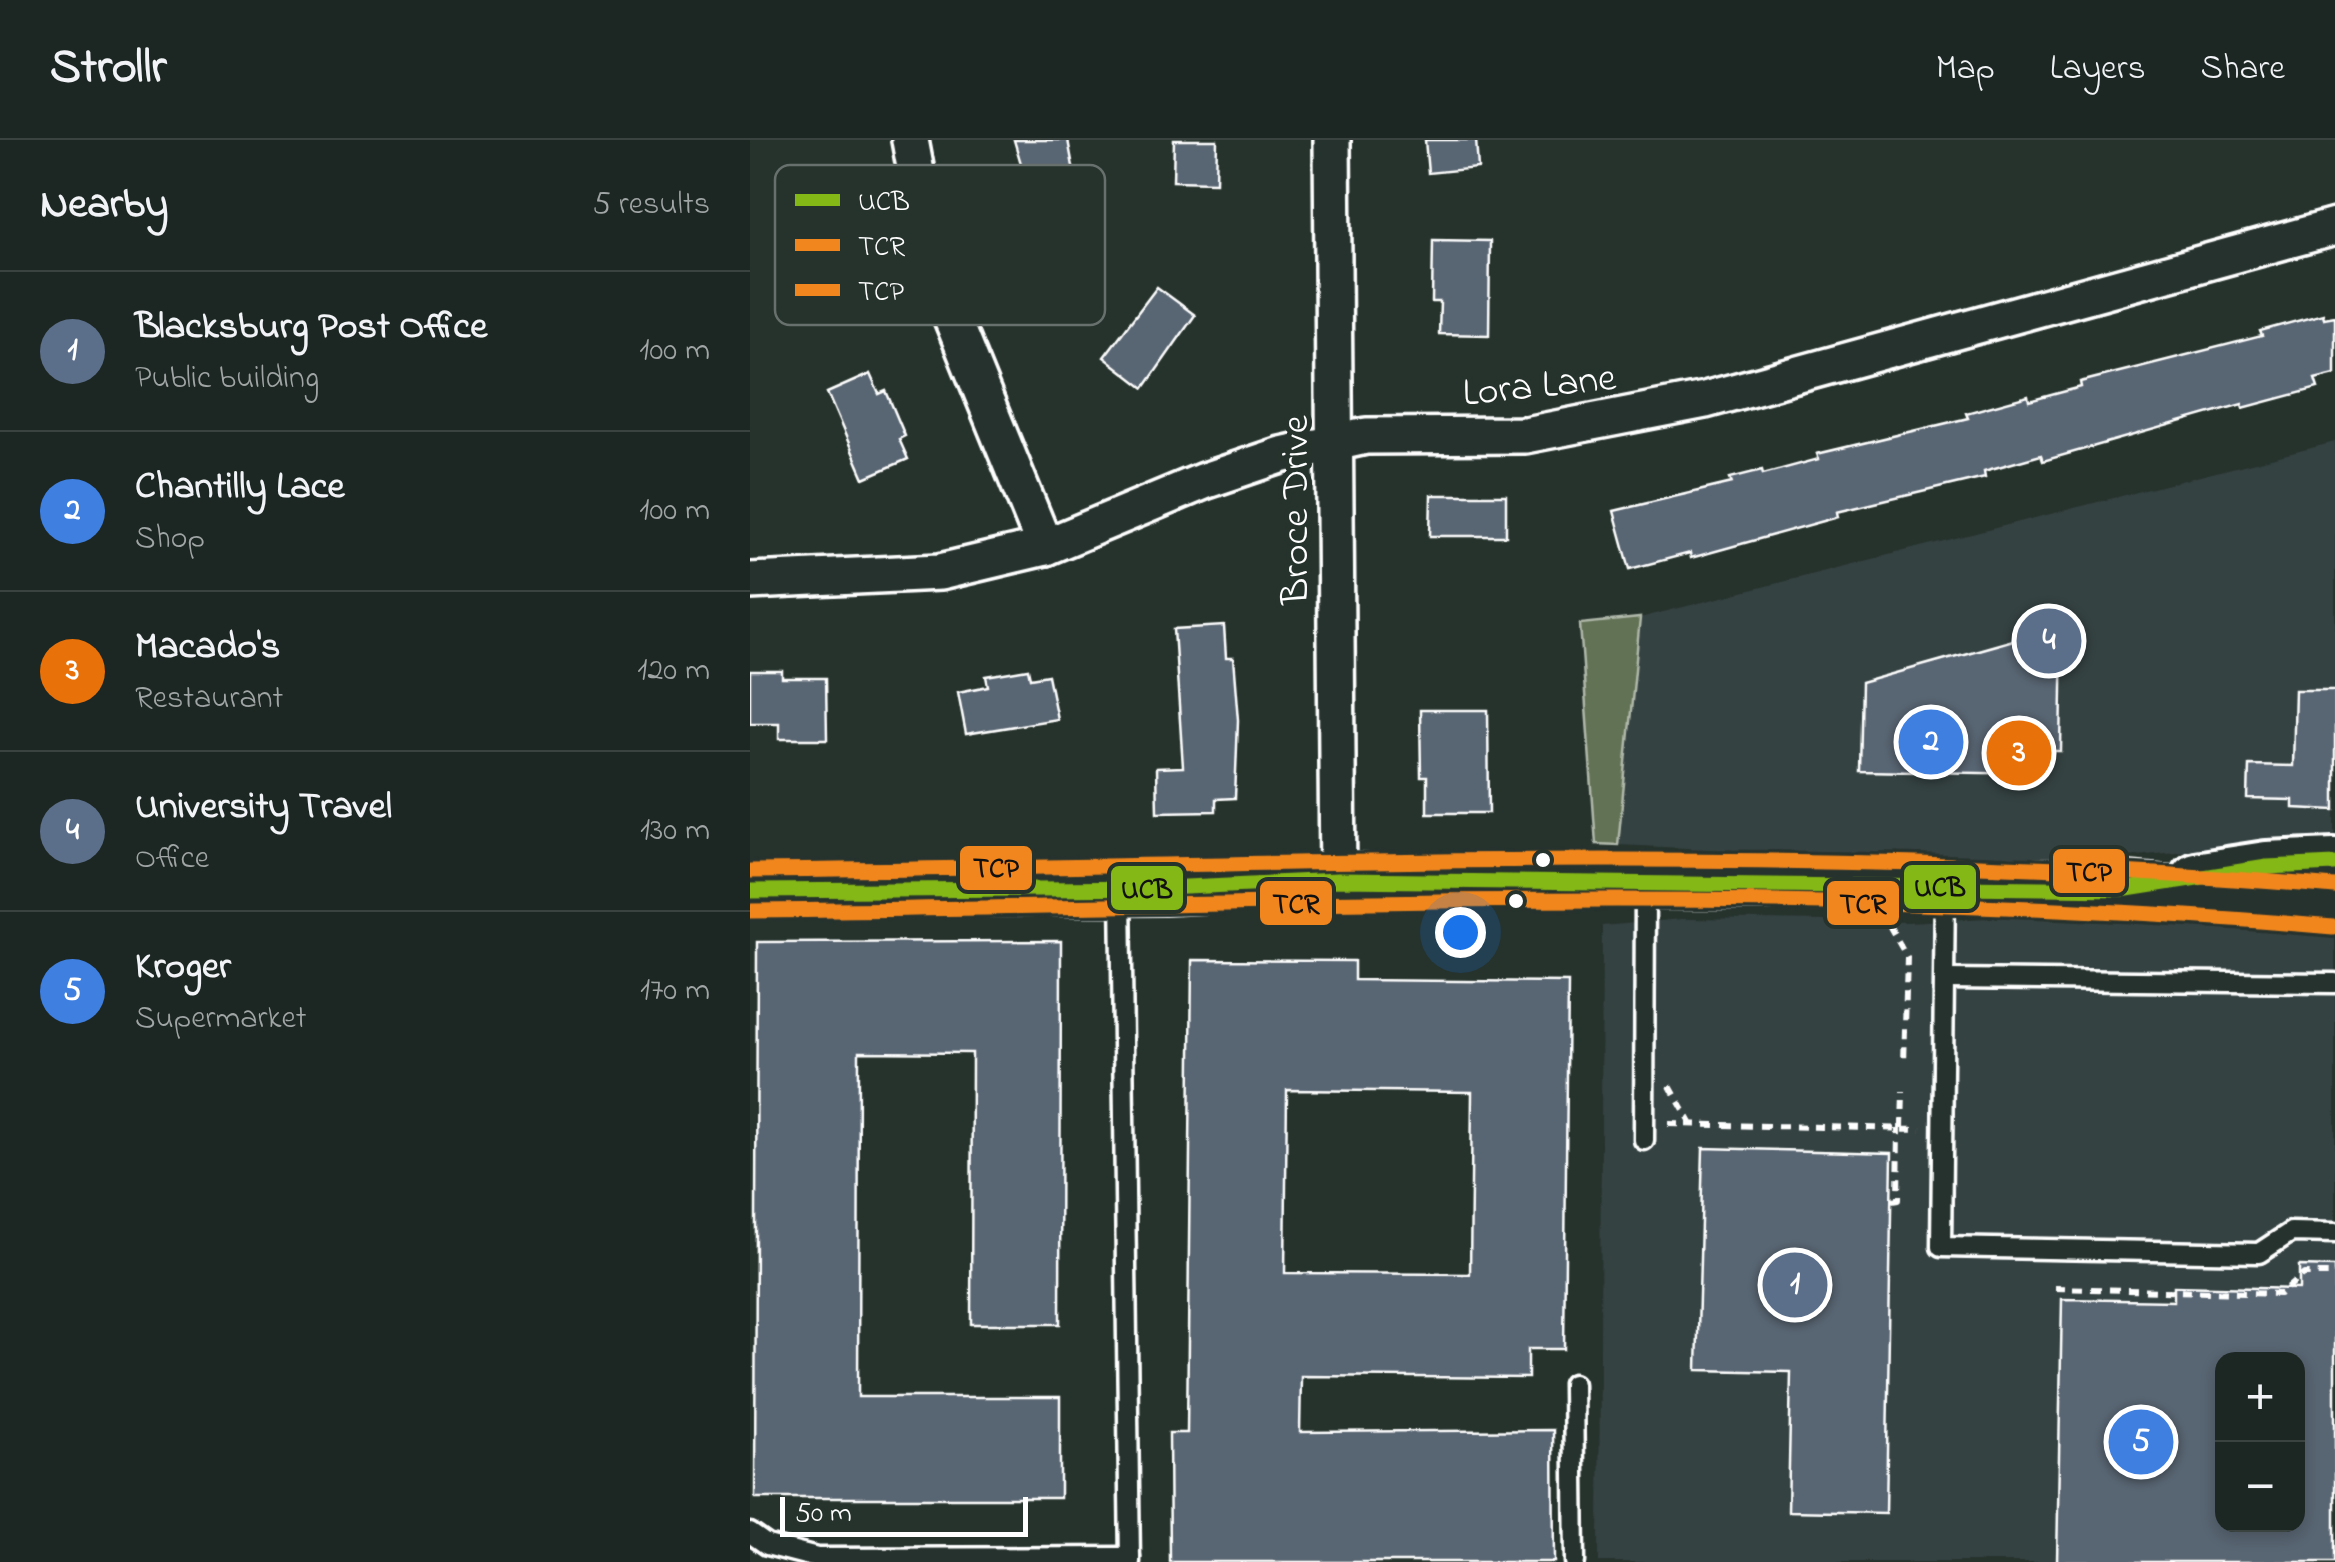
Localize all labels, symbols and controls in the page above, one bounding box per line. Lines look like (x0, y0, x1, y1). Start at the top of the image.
text: Strollr (50, 34, 166, 104)
text: Map (1936, 44, 1995, 95)
text: Layers (2050, 44, 2145, 95)
text: Share (2200, 44, 2285, 95)
legend (775, 165, 1105, 325)
text: Nearby (40, 175, 168, 236)
text: 5 results (593, 182, 710, 229)
text: UCB (858, 183, 910, 224)
text: TCR (858, 228, 905, 269)
text: TCP (858, 273, 904, 314)
text: Blacksburg Post Office (135, 300, 487, 356)
text: 1 (67, 328, 78, 375)
text: 100 m (639, 328, 710, 375)
street label: Lora Lane (1460, 350, 1619, 425)
text: Public building (135, 356, 319, 403)
street label: Broce Drive (1268, 415, 1327, 606)
text: Chantilly Lace (135, 460, 345, 516)
text: 2 (65, 488, 80, 535)
text: 100 m (639, 488, 710, 535)
text: Shop (135, 516, 205, 563)
pin: 4 (2016, 604, 2082, 678)
text: Macado's (135, 620, 280, 676)
text: 3 (66, 648, 79, 695)
text: 120 m (637, 648, 710, 695)
text: Restaurant (135, 676, 283, 723)
pin: 2 (1898, 704, 1964, 780)
pin: 3 (1986, 716, 2052, 790)
text: University Travel (135, 780, 392, 836)
text: 4 (66, 808, 79, 855)
text: 130 m (640, 808, 710, 855)
text: Office (135, 836, 209, 883)
line badge: TCP (958, 844, 1034, 892)
line badge: TCP (2051, 847, 2127, 895)
text: TCP (973, 850, 1019, 891)
unlabelled marker (1533, 850, 1553, 870)
text: TCP (2066, 854, 2112, 895)
line badge: UCB (1902, 863, 1978, 911)
line badge: UCB (1109, 864, 1185, 912)
text: UCB (1914, 869, 1966, 910)
text: UCB (1121, 871, 1173, 912)
line badge: TCR (1258, 879, 1334, 927)
line badge: TCR (1825, 879, 1901, 927)
text: TCR (1273, 886, 1320, 927)
text: TCR (1840, 886, 1887, 927)
unlabelled marker (1506, 891, 1526, 911)
your location (1435, 907, 1486, 958)
text: Kroger (135, 940, 231, 996)
text: 5 (63, 968, 82, 1015)
text: 170 m (640, 968, 710, 1015)
text: Supermarket (135, 996, 307, 1043)
pin: 1 (1762, 1248, 1828, 1322)
map controls (2215, 1352, 2305, 1532)
button: + (2215, 1352, 2305, 1442)
pin: 5 (2108, 1404, 2174, 1480)
button: − (2215, 1442, 2305, 1532)
scale bar (780, 1492, 1028, 1536)
text: 50 m (795, 1494, 852, 1535)

